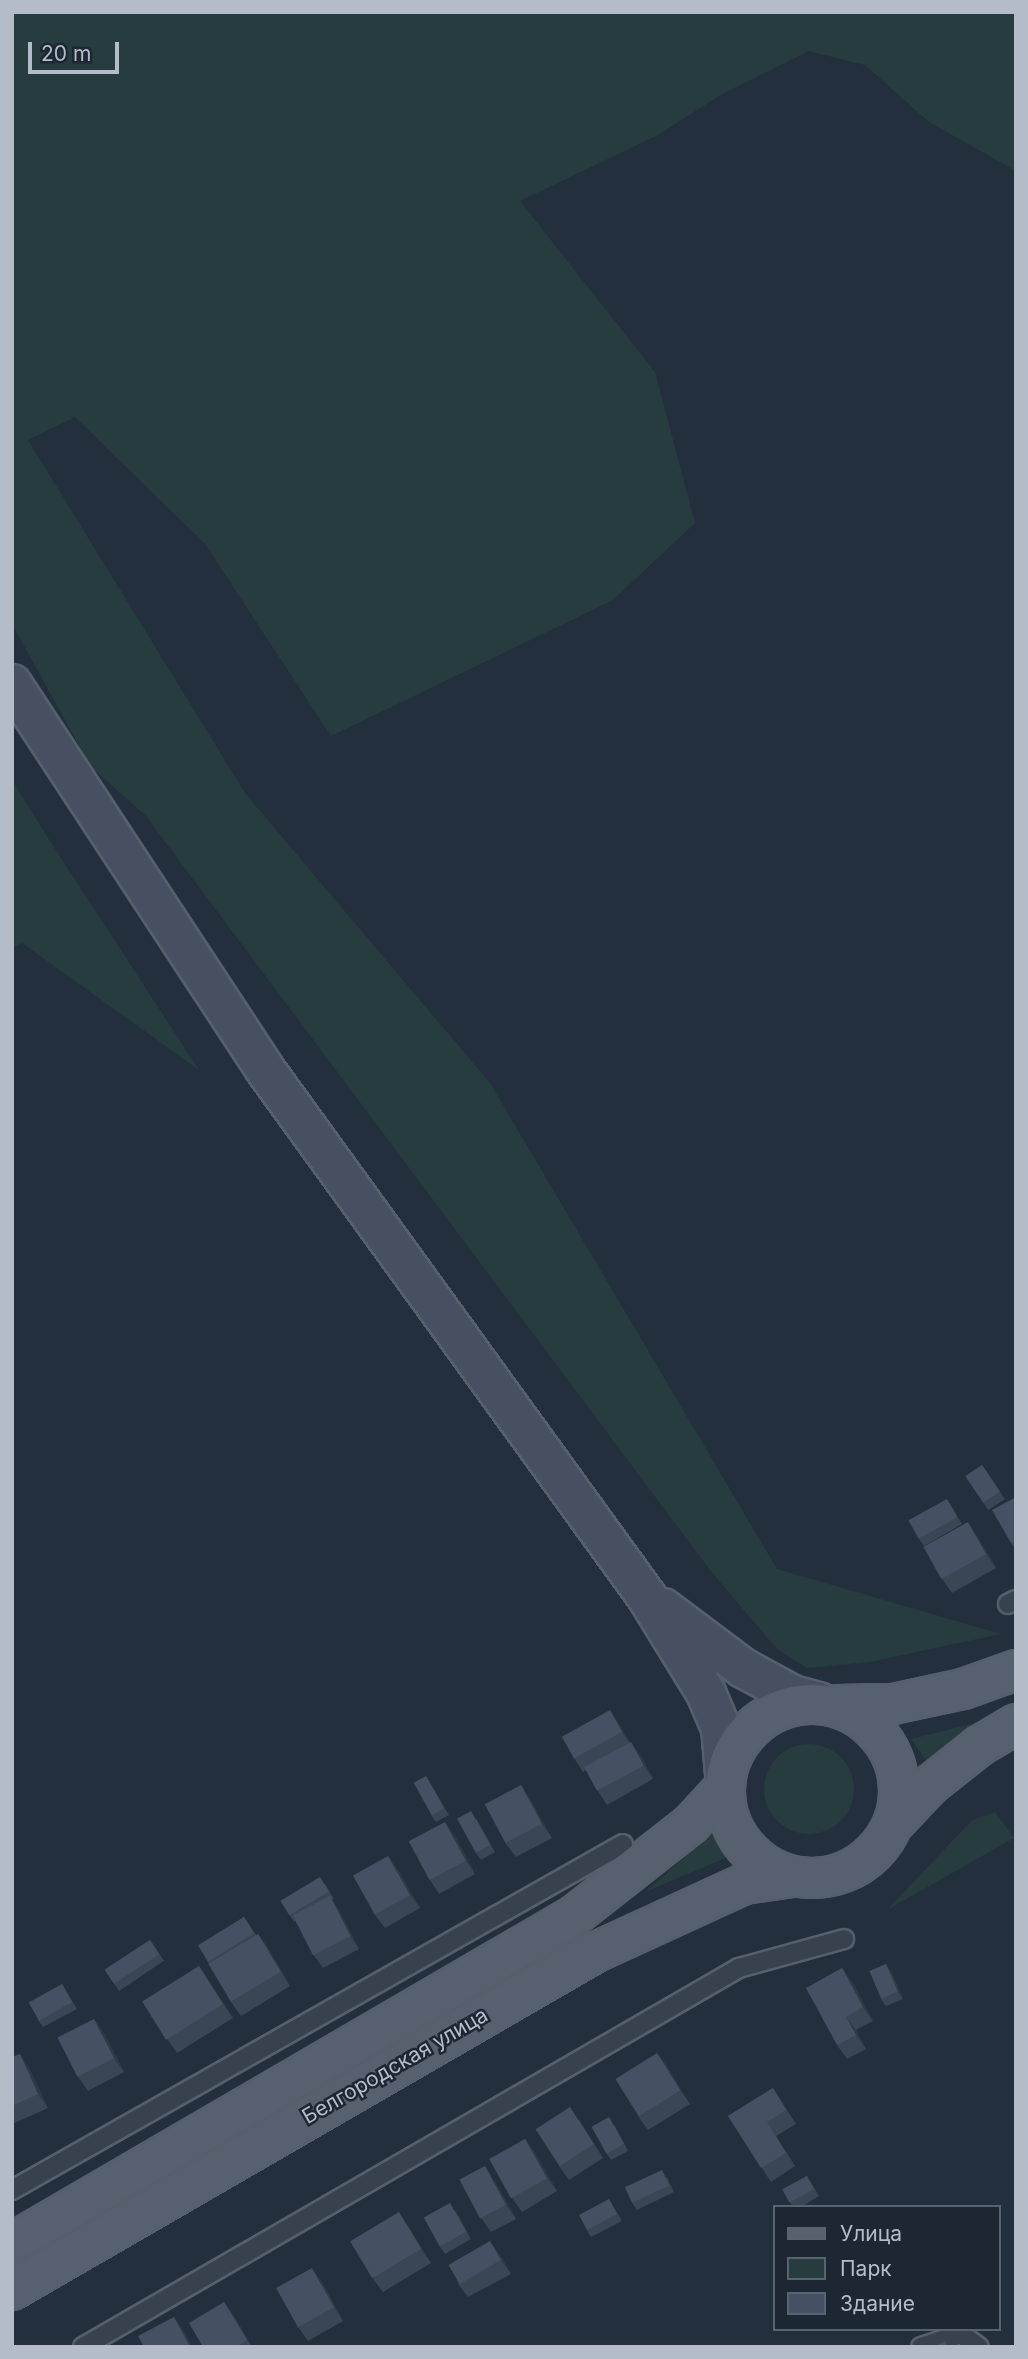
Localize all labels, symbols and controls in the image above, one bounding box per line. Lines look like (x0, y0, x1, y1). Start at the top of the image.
scale bar (32, 28, 122, 72)
text: 20 m (41, 41, 91, 66)
street label: Белгородская улица (298, 2003, 492, 2129)
legend (772, 2205, 1000, 2331)
text: Улица (840, 2221, 902, 2246)
text: Парк (840, 2256, 892, 2281)
text: Здание (840, 2291, 915, 2316)

